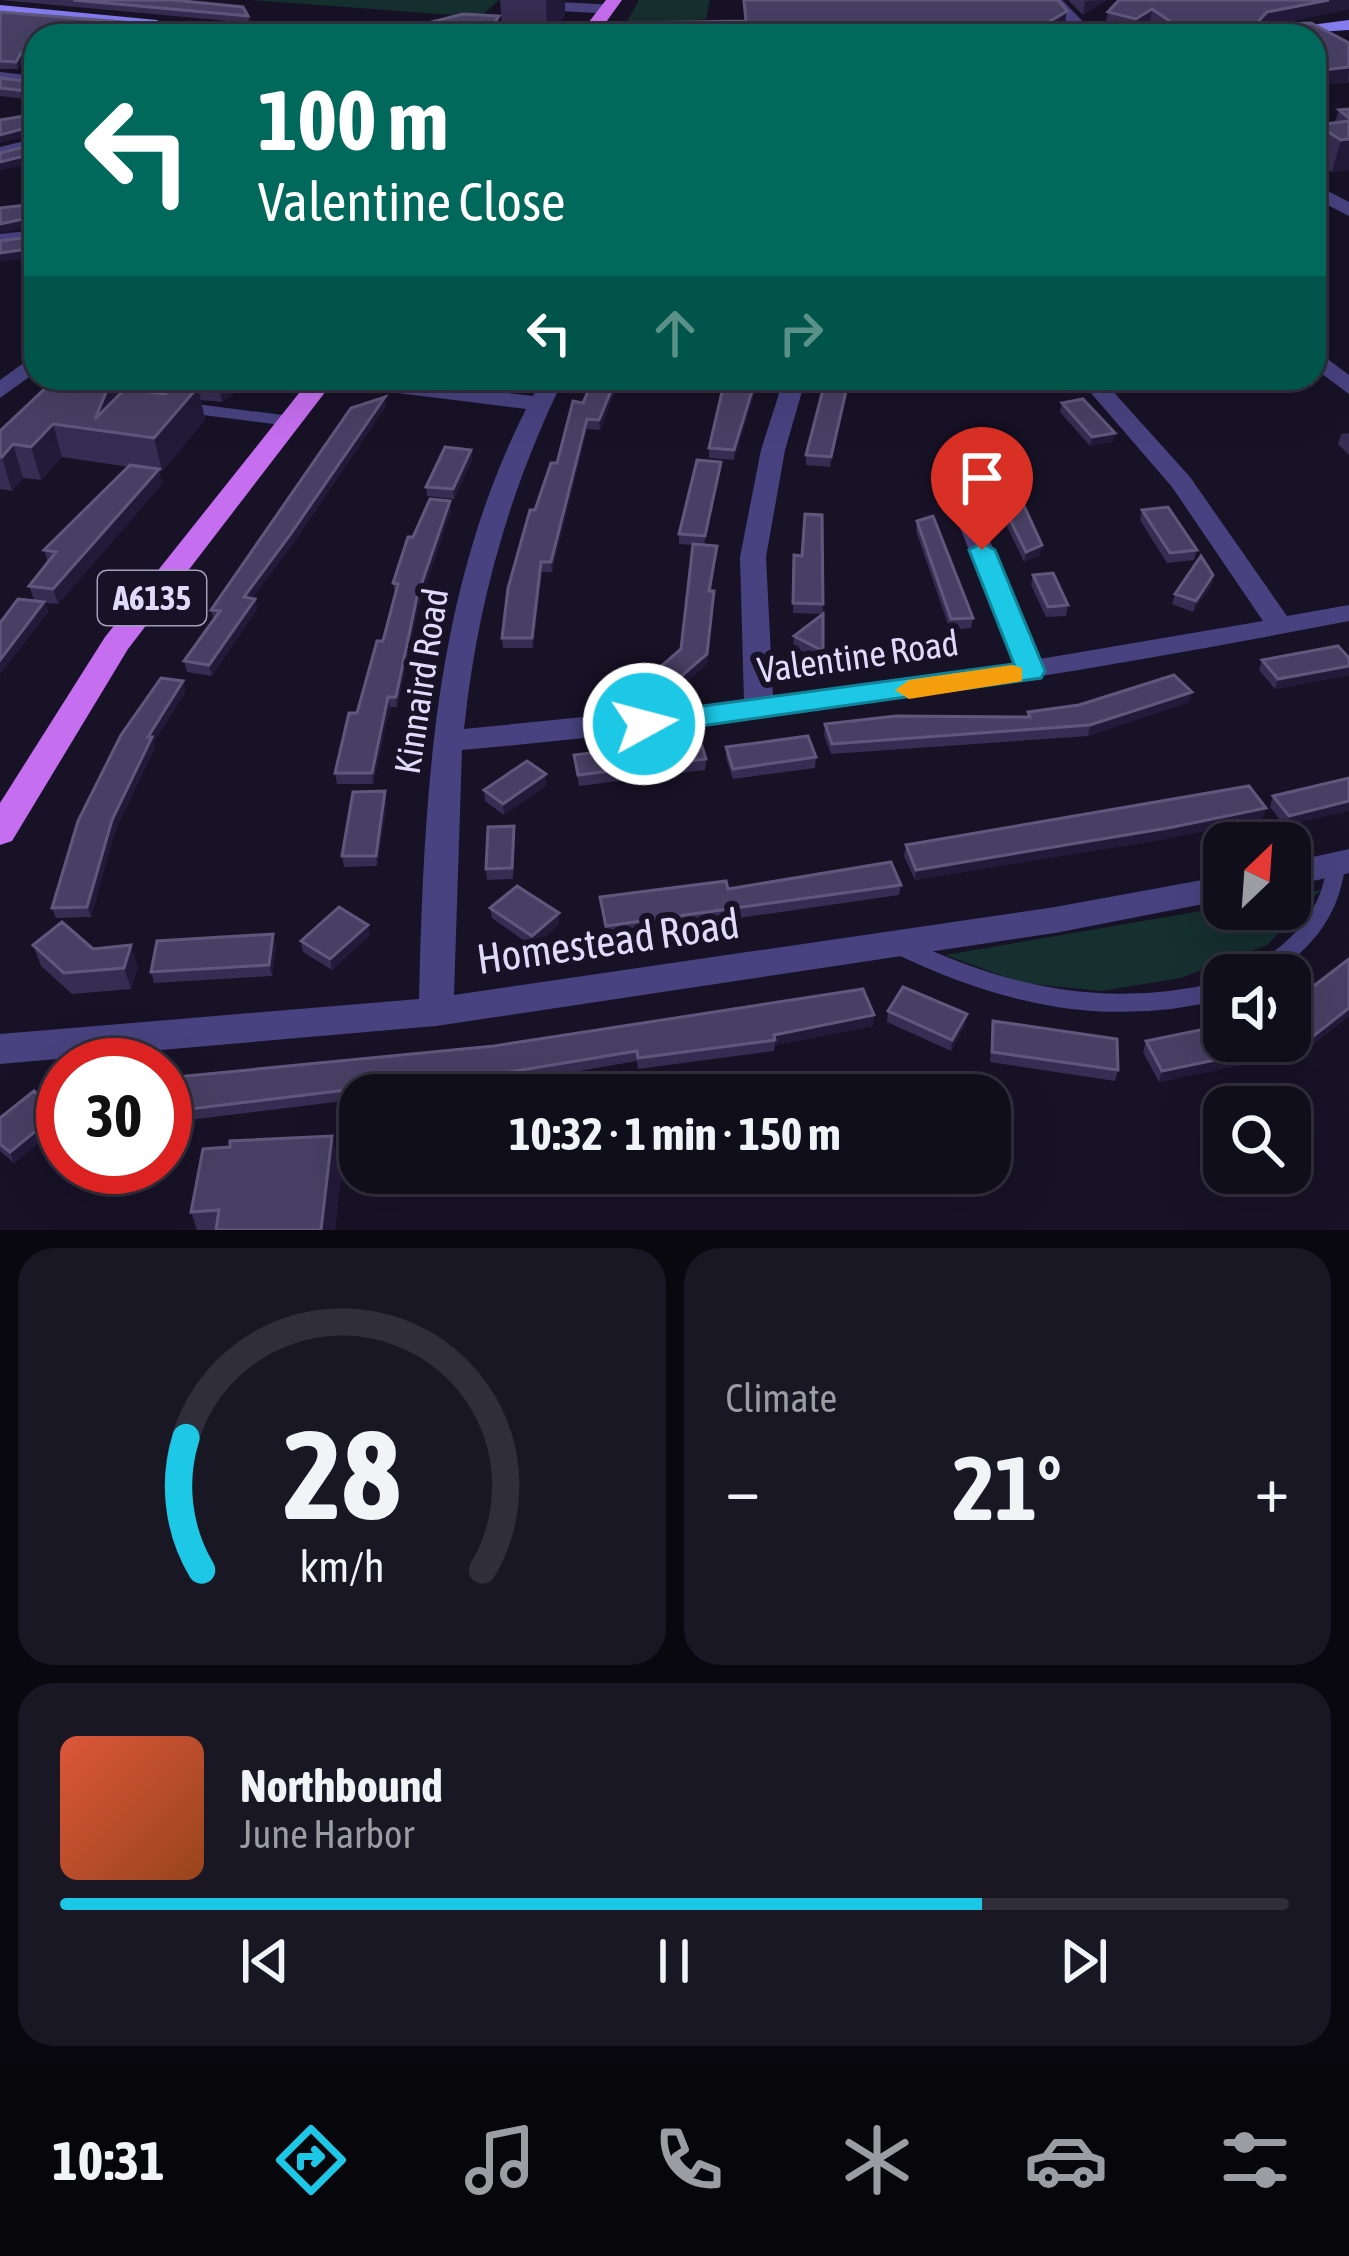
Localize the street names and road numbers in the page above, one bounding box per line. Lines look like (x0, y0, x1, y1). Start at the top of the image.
road number: A6135 (98, 571, 206, 625)
street label: Kinnaird Road (386, 585, 456, 777)
street label: Valentine Road (755, 621, 961, 691)
street label: Homestead Road (474, 899, 742, 983)

